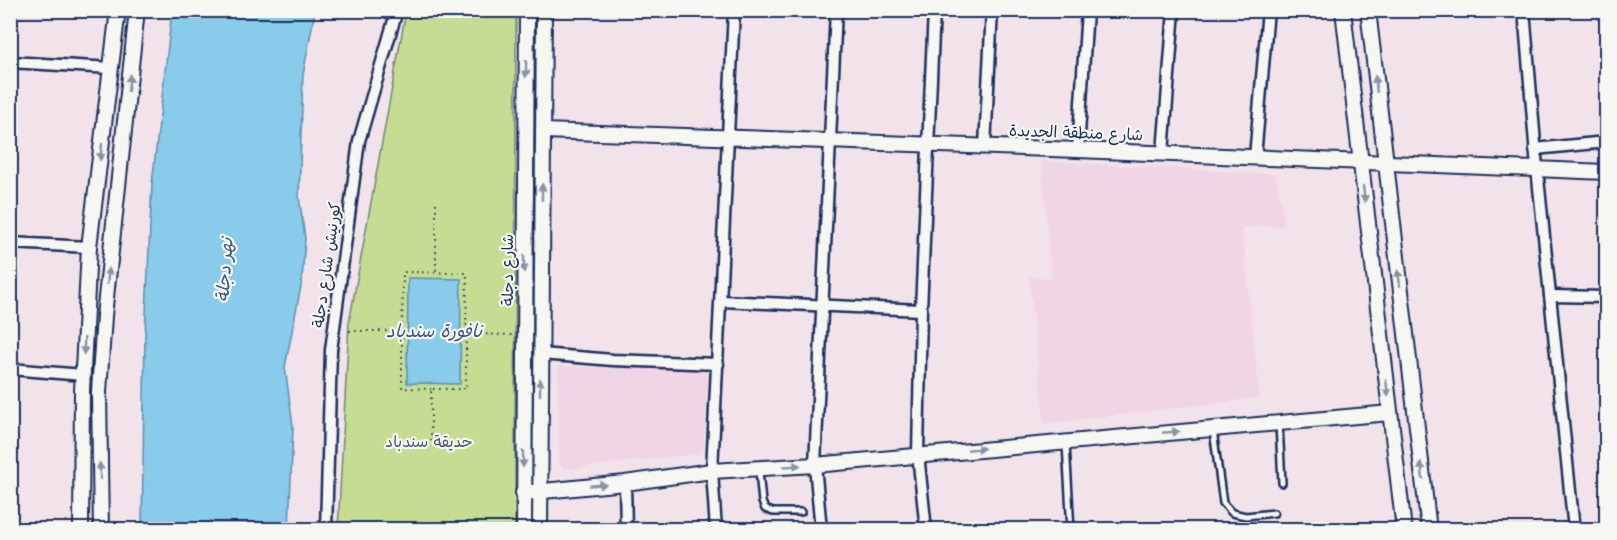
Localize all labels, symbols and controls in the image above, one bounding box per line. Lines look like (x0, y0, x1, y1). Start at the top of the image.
one-way arrow (521, 59, 531, 78)
one-way arrow (124, 73, 134, 92)
one-way arrow (1371, 75, 1381, 94)
street label: شارع منطقة الجديدة (1008, 122, 1143, 146)
one-way arrow (96, 143, 105, 162)
one-way arrow (537, 183, 547, 202)
one-way arrow (1359, 184, 1368, 203)
street label: كورنيش شارع دجلة (309, 201, 347, 329)
street label: شارع دجلة (499, 234, 519, 306)
water label: نهر دجلة (212, 235, 238, 303)
one-way arrow (519, 254, 529, 273)
one-way arrow (103, 267, 113, 286)
one-way arrow (1394, 268, 1404, 287)
water label: نافورة سندباد (386, 321, 484, 342)
one-way arrow (79, 337, 88, 356)
one-way arrow (536, 378, 545, 397)
one-way arrow (1382, 378, 1392, 397)
one-way arrow (1161, 427, 1180, 437)
park label: حديقة سندباد (385, 433, 473, 451)
one-way arrow (967, 444, 986, 454)
one-way arrow (518, 449, 528, 468)
one-way arrow (95, 462, 105, 481)
one-way arrow (783, 462, 802, 471)
one-way arrow (1417, 462, 1427, 481)
one-way arrow (589, 481, 608, 490)

